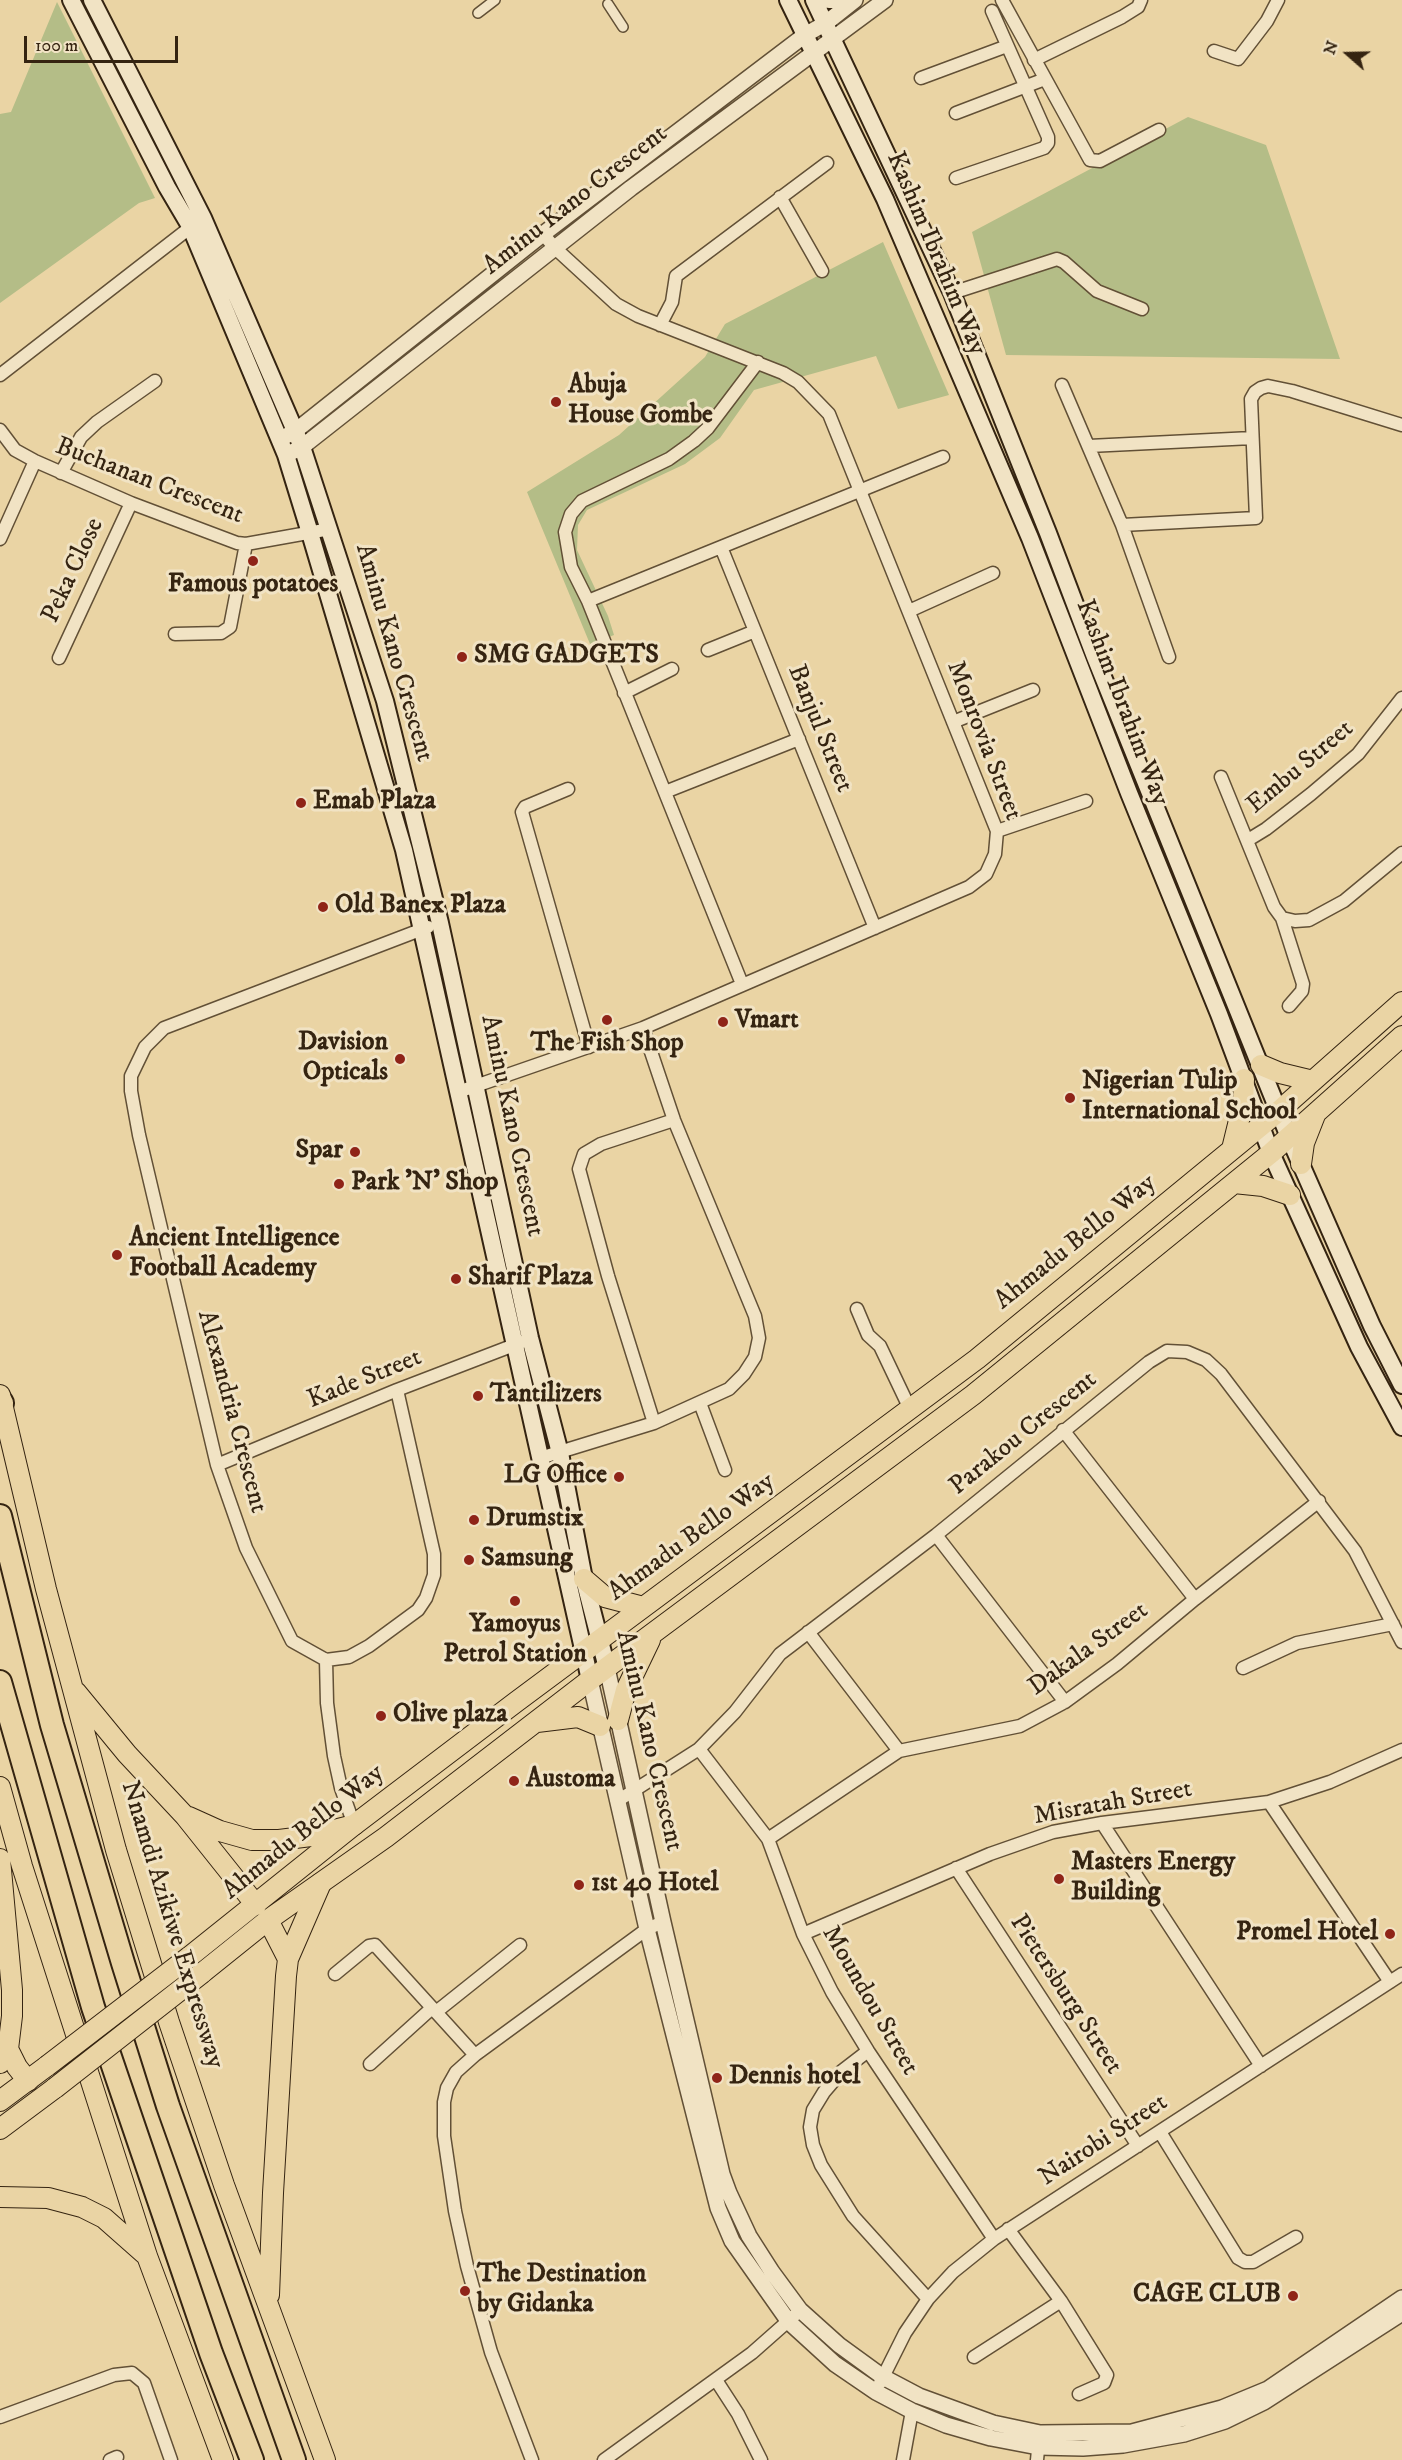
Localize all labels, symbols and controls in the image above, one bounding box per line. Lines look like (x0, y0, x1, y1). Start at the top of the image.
scale bar (27, 24, 182, 62)
north arrow (1318, 24, 1378, 84)
text: 100 m (35, 35, 78, 57)
text: N (1319, 38, 1343, 57)
street label: Aminu Kano Crescent (478, 119, 674, 283)
street label: Kashim Ibrahim Way (878, 148, 992, 360)
place label: Abuja House Gombe (568, 371, 713, 432)
marker: Abuja House Gombe (549, 395, 563, 409)
street label: Buchanan Crescent (51, 432, 247, 532)
street label: Peka Close (36, 514, 112, 628)
street label: Aminu Kano Crescent (347, 540, 439, 766)
marker: Famous potatoes (246, 554, 260, 568)
place label: Famous potatoes (168, 570, 338, 602)
street label: Kashim Ibrahim Way (1067, 596, 1175, 810)
place label: SMG GADGETS (474, 641, 659, 673)
marker: SMG GADGETS (455, 650, 469, 664)
street label: Monrovia Street (938, 657, 1028, 825)
street label: Banjul Street (779, 661, 859, 797)
street label: Embu Street (1241, 714, 1361, 822)
place label: Emab Plaza (313, 787, 436, 819)
marker: Emab Plaza (294, 796, 308, 810)
place label: Old Banex Plaza (335, 891, 506, 923)
marker: Old Banex Plaza (316, 900, 330, 914)
place label: Vmart (735, 1006, 799, 1038)
street label: Aminu Kano Crescent (472, 1013, 550, 1239)
marker: The Fish Shop (600, 1013, 614, 1027)
marker: Vmart (716, 1015, 730, 1029)
place label: Davision Opticals (298, 1028, 388, 1090)
place label: The Fish Shop (531, 1029, 683, 1061)
marker: Davision Opticals (393, 1052, 407, 1066)
place label: Nigerian Tulip International School (1082, 1067, 1297, 1128)
marker: Nigerian Tulip International School (1063, 1091, 1077, 1105)
place label: Spar (296, 1136, 343, 1168)
marker: Spar (348, 1145, 362, 1159)
place label: Park 'N' Shop (351, 1168, 498, 1200)
street label: Ahmadu Bello Way (989, 1168, 1163, 1318)
marker: Park 'N' Shop (332, 1177, 346, 1191)
place label: Ancient Intelligence Football Academy (129, 1224, 340, 1286)
marker: Ancient Intelligence Football Academy (110, 1248, 124, 1262)
place label: Sharif Plaza (468, 1263, 593, 1295)
marker: Sharif Plaza (449, 1272, 463, 1286)
street label: Alexandria Crescent (189, 1307, 273, 1517)
street label: Kade Street (303, 1343, 427, 1417)
street label: Parakou Crescent (944, 1365, 1104, 1503)
place label: Tantilizers (490, 1380, 602, 1412)
marker: Tantilizers (471, 1389, 485, 1403)
place label: LG Office (504, 1461, 607, 1493)
street label: Ahmadu Bello Way (603, 1467, 781, 1609)
marker: LG Office (612, 1470, 626, 1484)
place label: Drumstix (486, 1504, 584, 1536)
marker: Drumstix (467, 1513, 481, 1527)
place label: Samsung (481, 1544, 573, 1576)
marker: Samsung (462, 1553, 476, 1567)
marker: Yamoyus Petrol Station (508, 1594, 522, 1608)
street label: Dakala Street (1023, 1596, 1155, 1704)
place label: Yamoyus Petrol Station (443, 1610, 587, 1672)
street label: Aminu Kano Crescent (607, 1628, 689, 1854)
place label: Olive plaza (393, 1700, 508, 1732)
marker: Olive plaza (374, 1709, 388, 1723)
street label: Ahmadu Bello Way (217, 1758, 391, 1908)
place label: Austoma (526, 1765, 615, 1797)
marker: Austoma (507, 1774, 521, 1788)
street label: Misratah Street (1032, 1775, 1194, 1833)
street label: Nnamdi Azikiwe Expressway (112, 1778, 230, 2072)
place label: Masters Energy Building (1071, 1848, 1235, 1910)
place label: 1st 40 Hotel (591, 1869, 719, 1901)
marker: Masters Energy Building (1052, 1872, 1066, 1886)
marker: 1st 40 Hotel (572, 1878, 586, 1892)
street label: Pietersburg Street (1002, 1909, 1128, 2081)
place label: Promel Hotel (1236, 1918, 1378, 1950)
street label: Moundou Street (814, 1921, 924, 2081)
marker: Promel Hotel (1383, 1927, 1397, 1941)
place label: Dennis hotel (729, 2062, 860, 2094)
marker: Dennis hotel (710, 2071, 724, 2085)
street label: Nairobi Street (1034, 2088, 1174, 2194)
place label: The Destination by Gidanka (477, 2260, 646, 2322)
place label: CAGE CLUB (1133, 2280, 1281, 2312)
marker: The Destination by Gidanka (458, 2284, 472, 2298)
marker: CAGE CLUB (1286, 2289, 1300, 2303)

